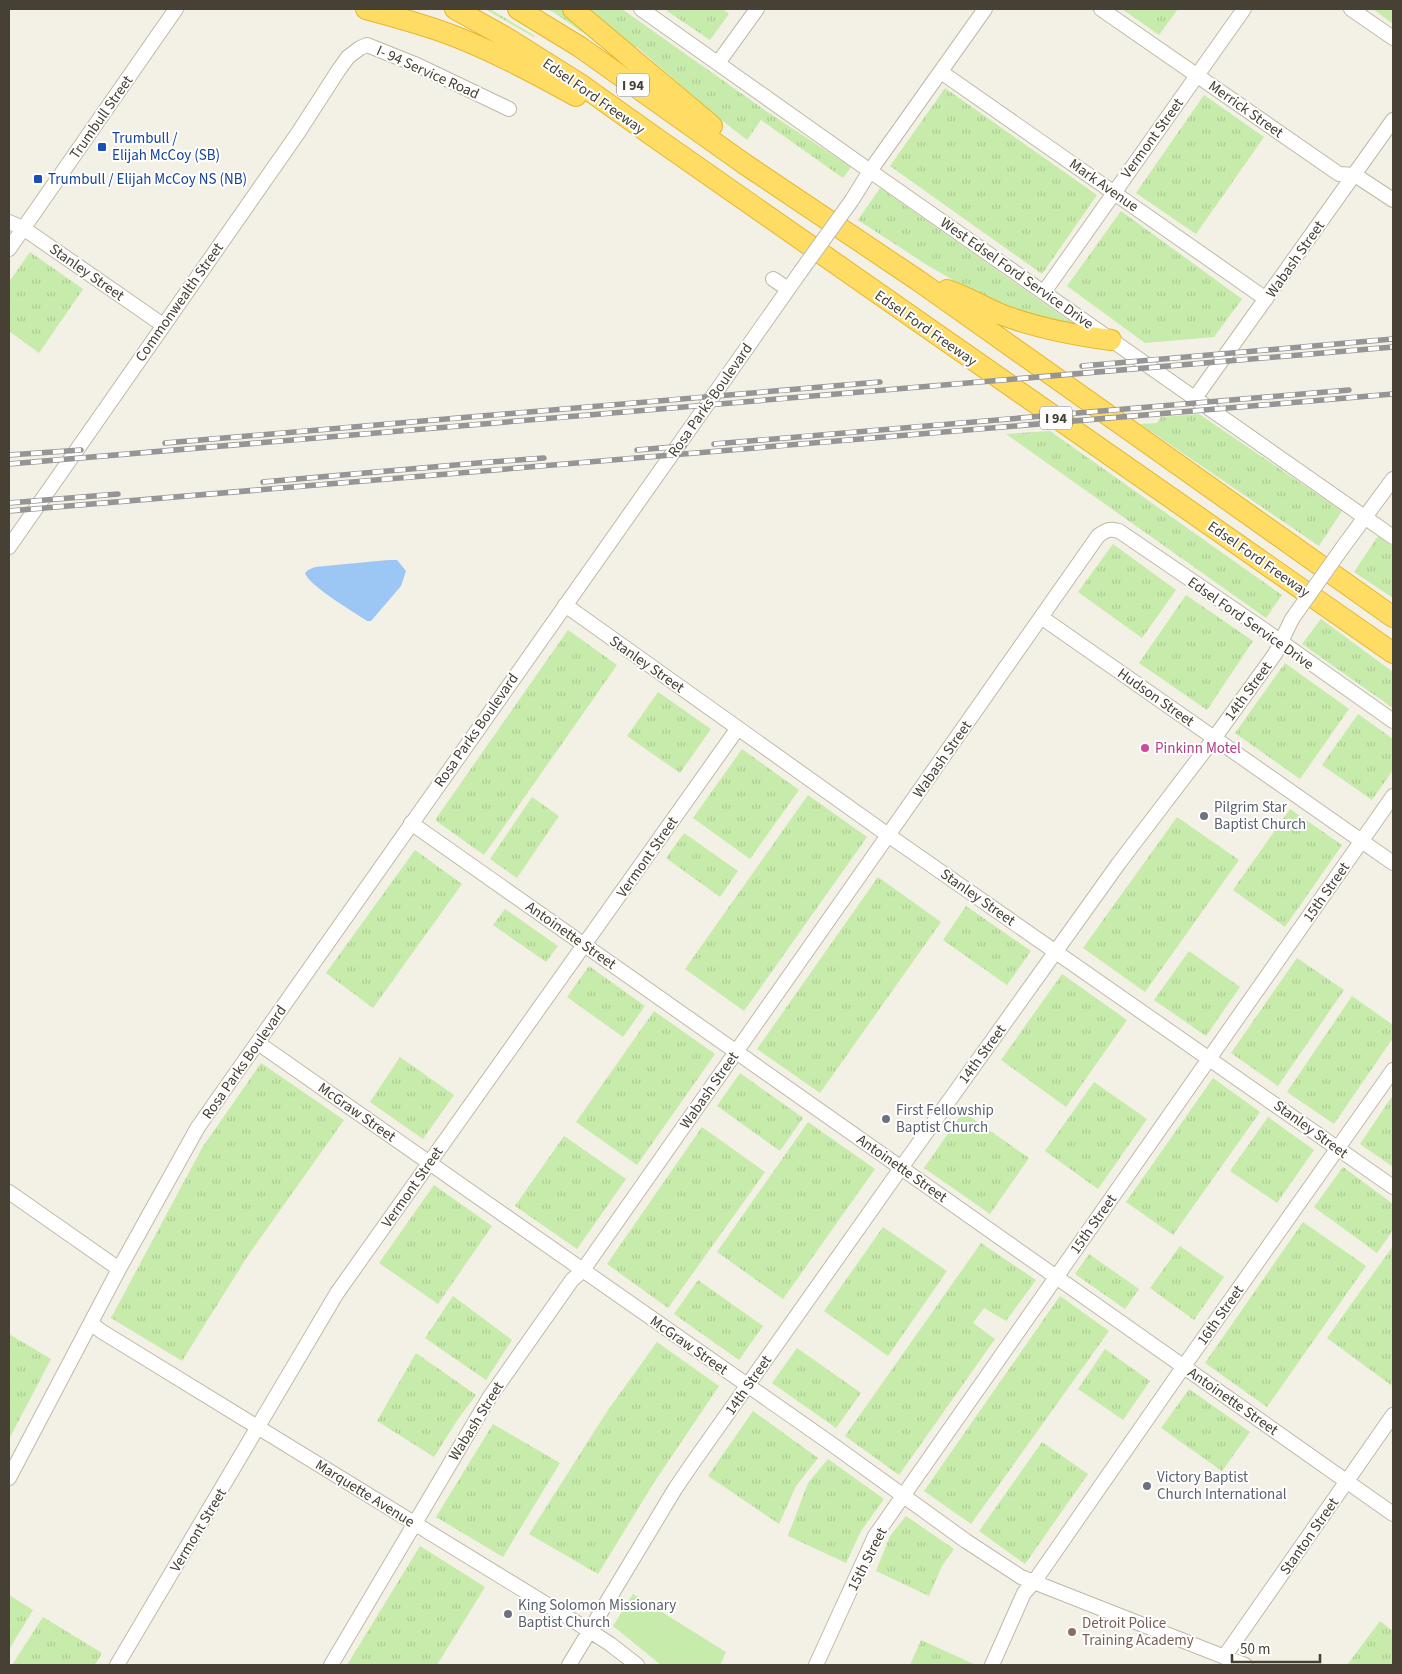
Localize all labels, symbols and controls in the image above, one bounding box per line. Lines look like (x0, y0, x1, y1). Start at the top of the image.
street label: I- 94 Service Road (373, 40, 482, 105)
street label: Edsel Ford Freeway (538, 53, 649, 140)
street label: Trumbull Street (65, 71, 138, 163)
road number: I 94 (617, 74, 649, 96)
street label: Merrick Street (1204, 76, 1287, 143)
street label: Vermont Street (1116, 94, 1189, 183)
place label: Trumbull / Elijah McCoy (SB) (112, 128, 220, 166)
marker: Trumbull / Elijah McCoy (SB) (96, 141, 108, 153)
street label: Mark Avenue (1065, 154, 1143, 217)
place label: Trumbull / Elijah McCoy NS (NB) (48, 169, 247, 190)
marker: Trumbull / Elijah McCoy NS (NB) (32, 173, 44, 185)
street label: West Edsel Ford Service Drive (936, 212, 1098, 334)
street label: Wabash Street (1261, 216, 1330, 302)
street label: Commonwealth Street (130, 238, 228, 366)
street label: Stanley Street (45, 239, 128, 306)
street label: Edsel Ford Freeway (870, 285, 981, 372)
street label: Rosa Parks Boulevard (663, 339, 758, 462)
road number: I 94 (1040, 406, 1072, 429)
street label: Edsel Ford Freeway (1203, 516, 1314, 603)
street label: Edsel Ford Service Drive (1183, 572, 1318, 675)
street label: Stanley Street (605, 631, 688, 698)
street label: 14th Street (1220, 657, 1277, 725)
street label: Hudson Street (1113, 663, 1198, 732)
street label: Rosa Parks Boulevard (429, 669, 524, 792)
street label: Wabash Street (908, 716, 977, 802)
place label: Pinkinn Motel (1155, 738, 1241, 759)
marker: Pinkinn Motel (1139, 742, 1151, 754)
place label: Pilgrim Star Baptist Church (1214, 797, 1306, 835)
marker: Pilgrim Star Baptist Church (1198, 810, 1210, 822)
street label: Vermont Street (612, 813, 683, 902)
street label: 15th Street (1298, 858, 1355, 926)
street label: Stanley Street (936, 864, 1019, 931)
street label: Antoinette Street (521, 896, 620, 974)
street label: Rosa Parks Boulevard (197, 1001, 292, 1124)
street label: 14th Street (954, 1020, 1011, 1088)
street label: Wabash Street (675, 1047, 744, 1133)
street label: McGraw Street (314, 1078, 400, 1147)
street label: Stanley Street (1269, 1095, 1352, 1163)
place label: First Fellowship Baptist Church (896, 1100, 994, 1138)
marker: First Fellowship Baptist Church (880, 1113, 892, 1125)
street label: Antoinette Street (852, 1129, 951, 1207)
street label: Vermont Street (377, 1143, 448, 1232)
street label: 15th Street (1065, 1190, 1122, 1258)
street label: 16th Street (1192, 1281, 1249, 1349)
street label: McGraw Street (646, 1311, 732, 1380)
street label: 14th Street (720, 1351, 777, 1419)
street label: Antoinette Street (1183, 1362, 1282, 1440)
street label: Wabash Street (444, 1378, 509, 1465)
street label: Marquette Avenue (311, 1454, 418, 1532)
place label: Victory Baptist Church International (1157, 1467, 1287, 1505)
marker: Victory Baptist Church International (1141, 1480, 1153, 1492)
street label: Vermont Street (165, 1484, 232, 1576)
street label: Stanton Street (1275, 1493, 1344, 1579)
street label: 15th Street (842, 1524, 892, 1595)
place label: King Solomon Missionary Baptist Church (518, 1595, 676, 1633)
marker: King Solomon Missionary Baptist Church (502, 1608, 514, 1620)
place label: Detroit Police Training Academy (1082, 1613, 1194, 1651)
marker: Detroit Police Training Academy (1066, 1626, 1078, 1638)
scale bar (1232, 1632, 1320, 1664)
text: 50 m (1240, 1639, 1270, 1660)

